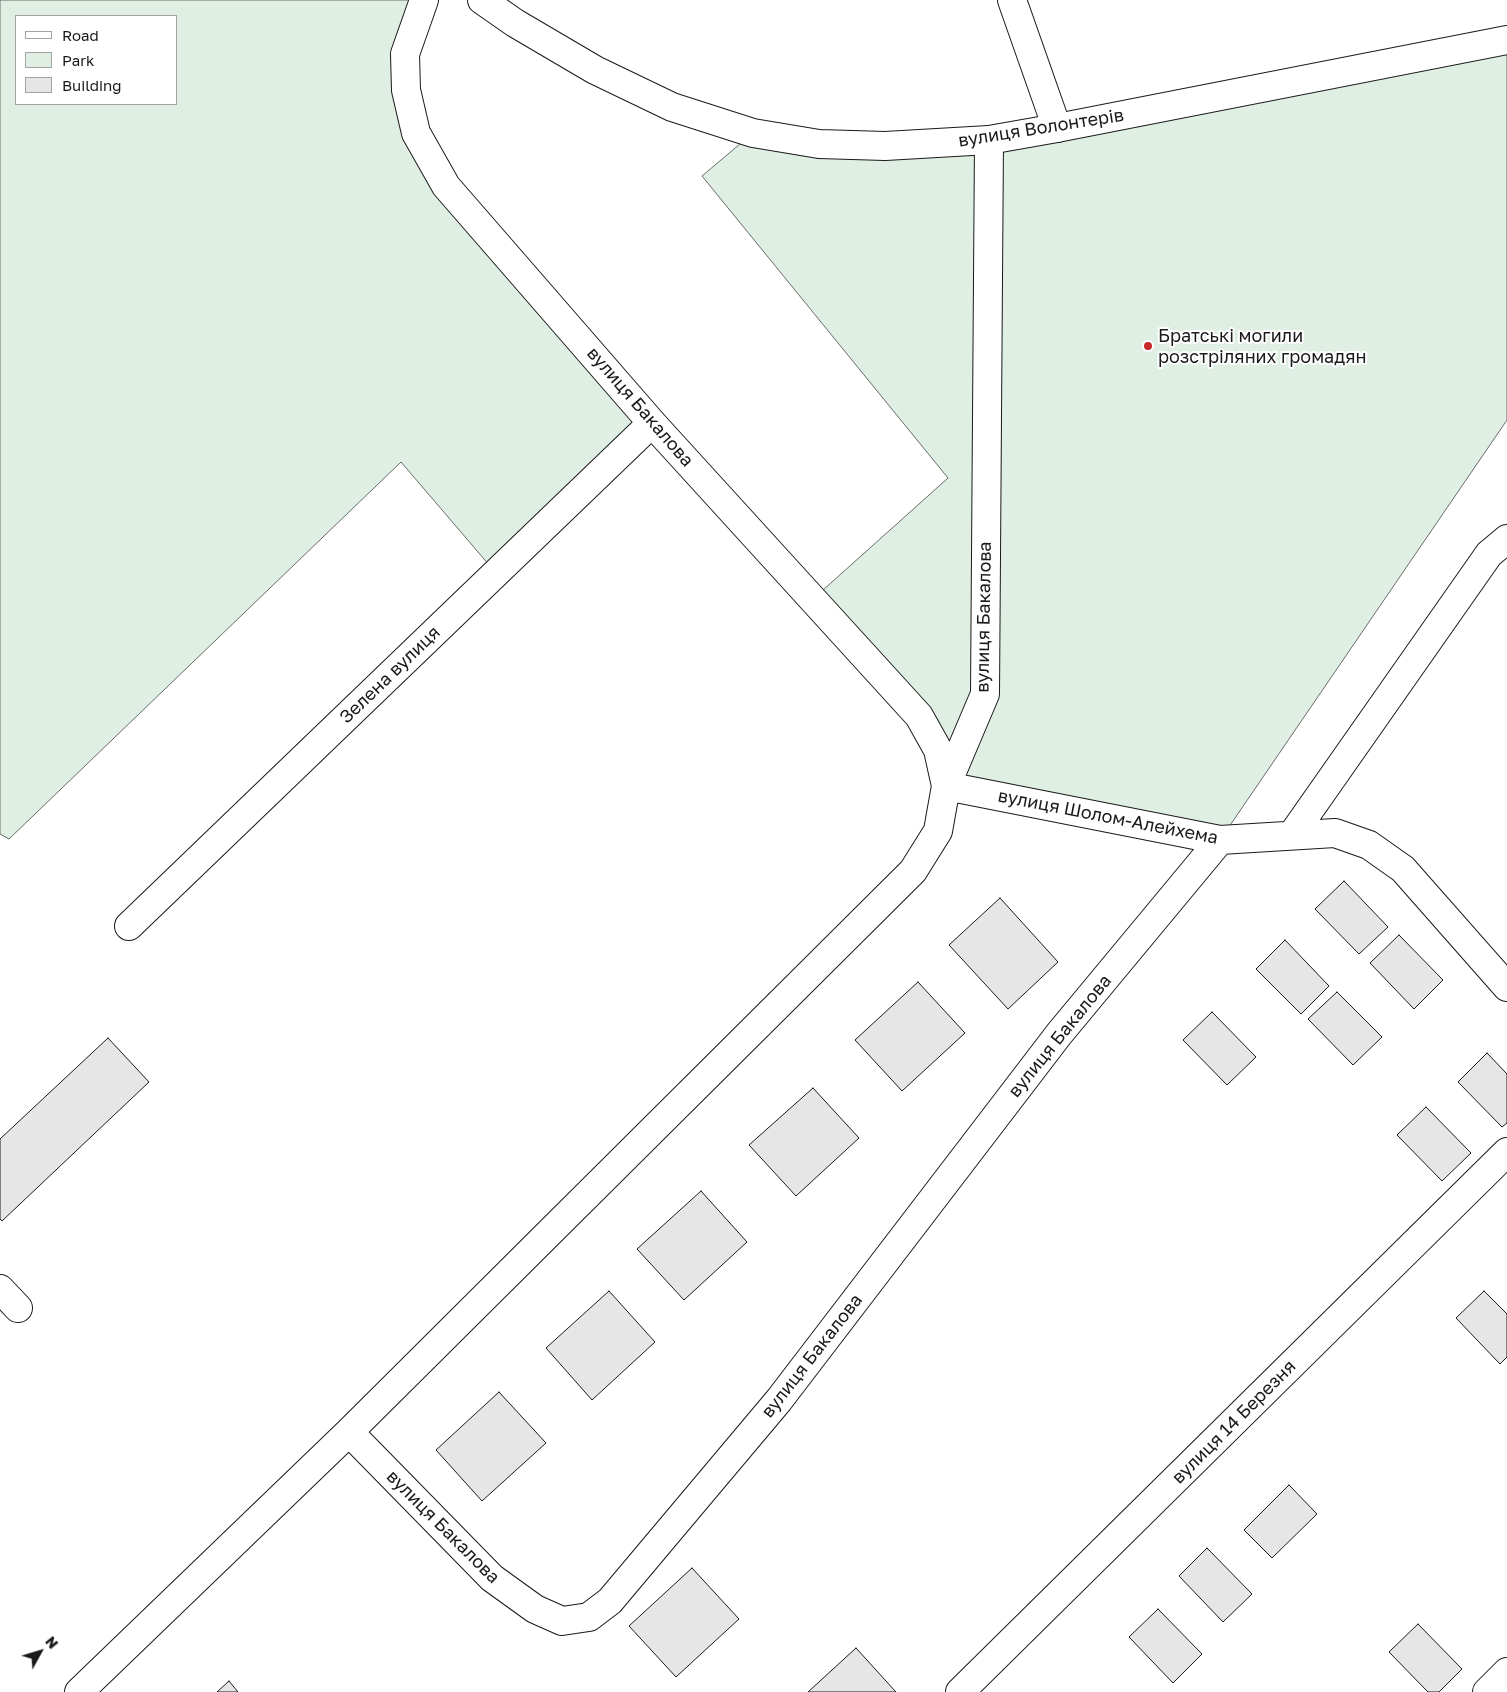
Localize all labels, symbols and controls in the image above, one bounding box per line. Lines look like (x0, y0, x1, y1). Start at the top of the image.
legend (15, 15, 178, 105)
text: Road (62, 26, 99, 44)
text: Park (62, 51, 94, 69)
text: Building (62, 76, 122, 94)
street label: вулиця Волонтерів (957, 104, 1125, 152)
place label: Братські могили розстріляних громадян (1158, 325, 1367, 368)
marker: Братські могили розстріляних громадян (1142, 340, 1154, 352)
street label: вулиця Бакалова (582, 343, 698, 471)
street label: вулиця Бакалова (972, 541, 996, 693)
street label: Зелена вулиця (335, 622, 445, 728)
street label: вулиця Шолом-Алейхема (996, 785, 1220, 849)
street label: вулиця Бакалова (1004, 970, 1116, 1102)
street label: вулиця Бакалова (757, 1290, 867, 1422)
street label: вулиця 14 Березня (1168, 1356, 1300, 1488)
street label: вулиця Бакалова (382, 1466, 504, 1588)
north arrow (15, 1627, 65, 1677)
text: N (42, 1633, 62, 1652)

